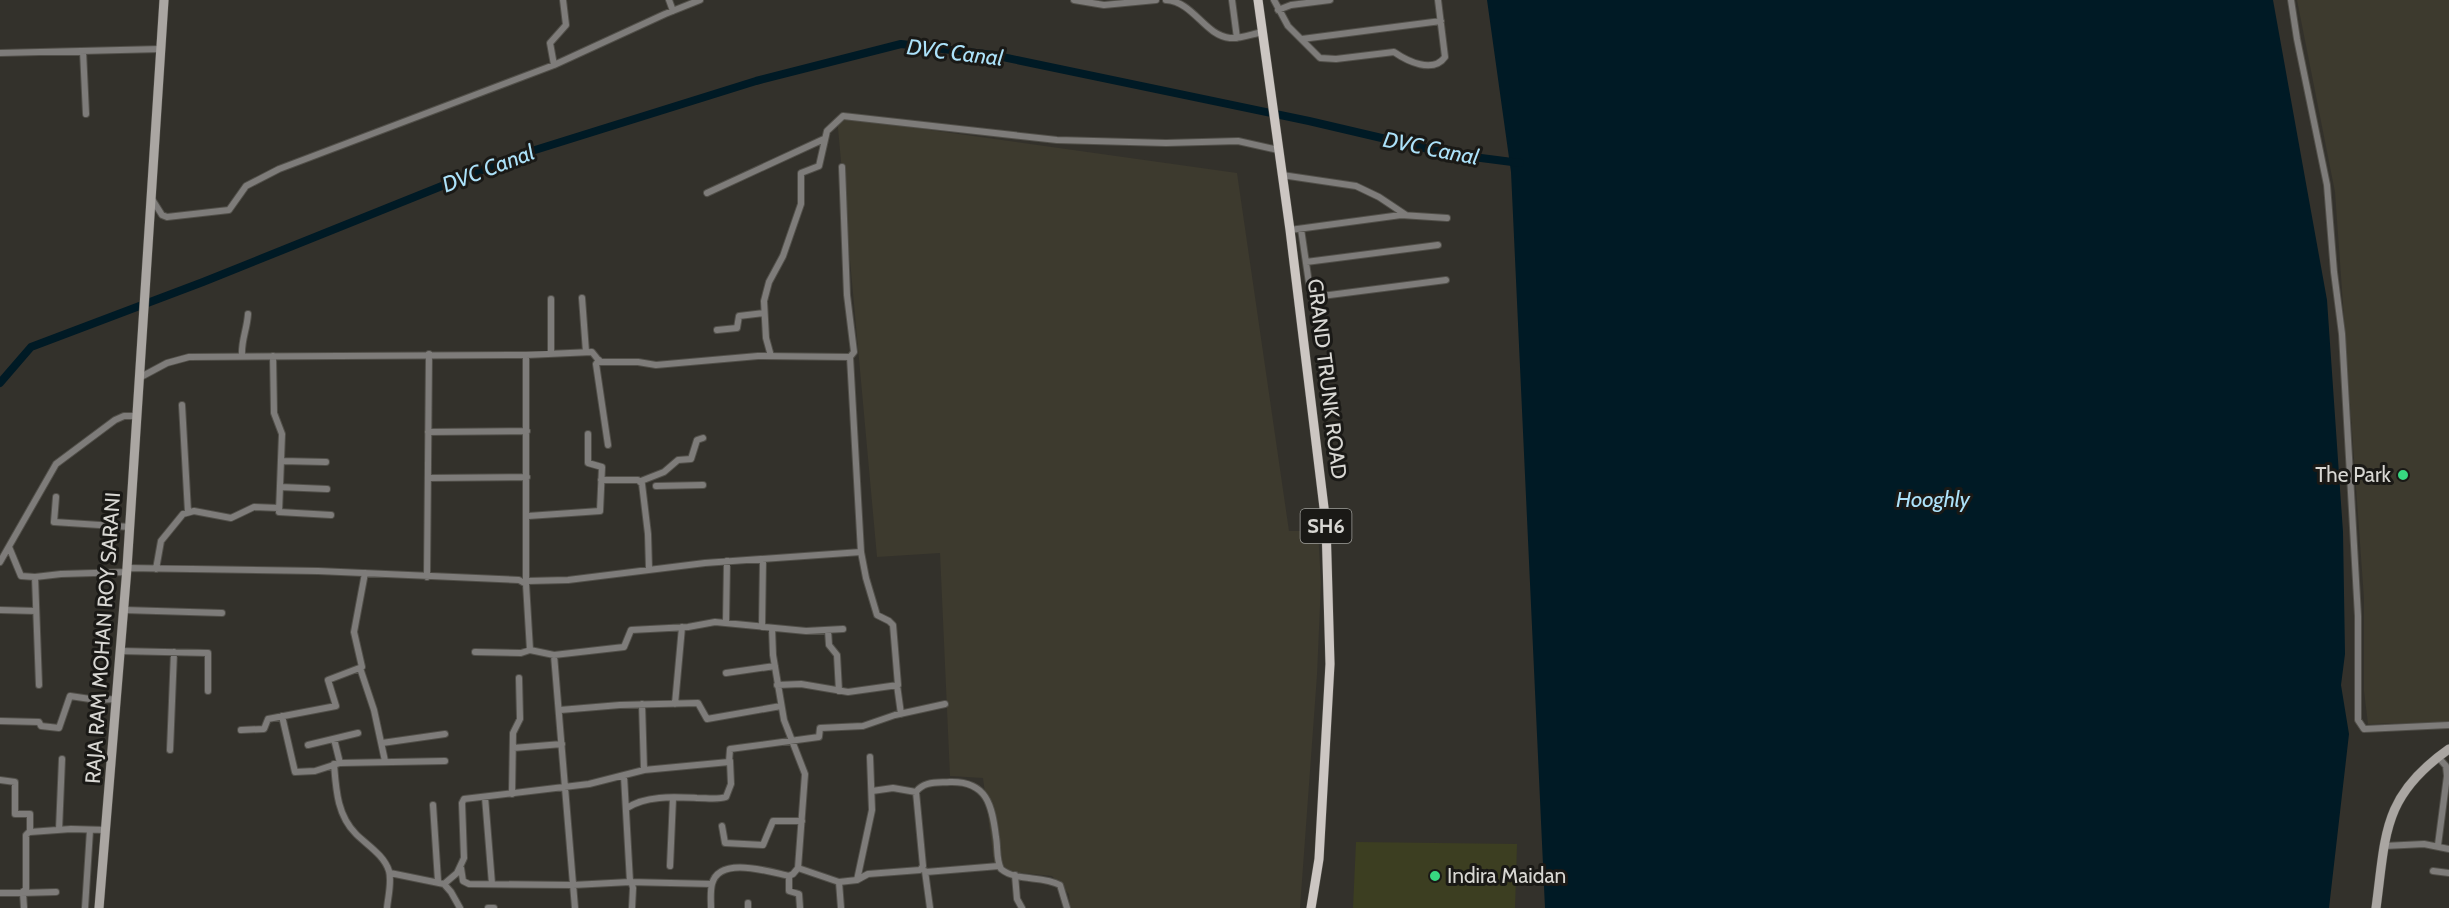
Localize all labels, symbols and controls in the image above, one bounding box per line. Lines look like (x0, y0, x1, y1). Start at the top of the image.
water label: DVC Canal (905, 33, 1006, 72)
water label: DVC Canal (1381, 126, 1482, 171)
water label: DVC Canal (438, 138, 539, 198)
street label: GRAND TRUNK ROAD (1303, 277, 1352, 481)
place label: The Park (2315, 462, 2392, 487)
marker: The Park (2396, 468, 2410, 482)
water label: Hooghly (1896, 486, 1971, 513)
street label: RAJA RAM MOHAN ROY SARANI (80, 491, 125, 785)
road number: SH6 (1300, 509, 1352, 543)
place label: Indira Maidan (1447, 863, 1566, 888)
marker: Indira Maidan (1428, 869, 1442, 883)

